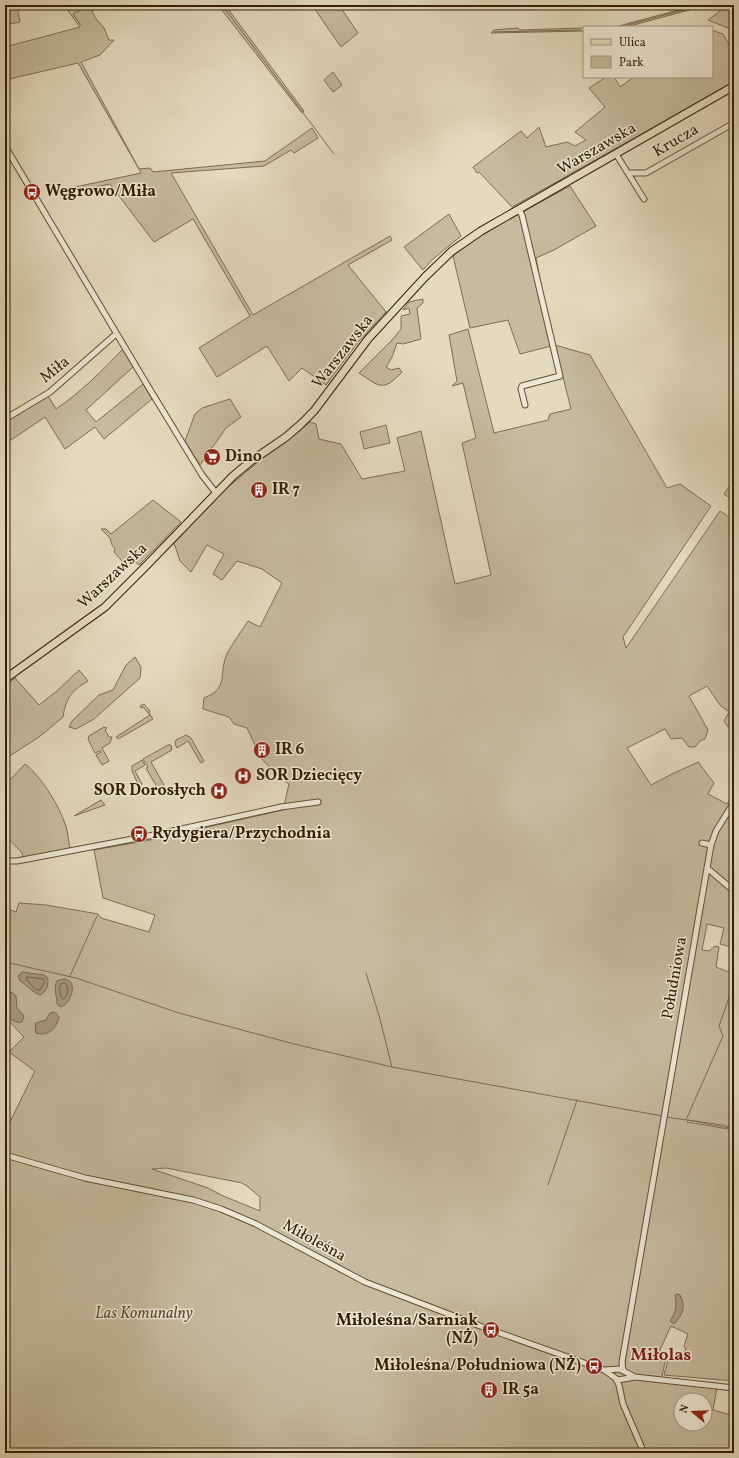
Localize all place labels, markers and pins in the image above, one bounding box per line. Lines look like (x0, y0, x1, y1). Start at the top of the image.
place label: Węgrowo/Miła (45, 181, 156, 203)
bus stop icon: Węgrowo/Miła (22, 182, 42, 202)
place label: Dino (225, 446, 262, 468)
supermarket icon: Dino (202, 447, 222, 467)
place label: IR 7 (272, 479, 301, 501)
building icon: IR 7 (249, 480, 269, 500)
place label: IR 6 (275, 739, 305, 761)
building icon: IR 6 (252, 740, 272, 760)
place label: SOR Dziecięcy (256, 765, 362, 787)
hospital icon: SOR Dziecięcy (233, 766, 253, 786)
place label: SOR Dorosłych (94, 780, 206, 802)
hospital icon: SOR Dorosłych (209, 781, 229, 801)
place label: Rydygiera/Przychodnia (152, 823, 331, 845)
bus stop icon: Rydygiera/Przychodnia (129, 824, 149, 844)
place label: Miłoleśna/Sarniak (NŻ) (336, 1310, 478, 1350)
bus stop icon: Miłoleśna/Sarniak (NŻ) (481, 1320, 501, 1340)
place label: Miłoleśna/Południowa (NŻ) (374, 1355, 581, 1377)
bus stop icon: Miłoleśna/Południowa (NŻ) (584, 1356, 604, 1376)
place label: IR 5a (502, 1379, 539, 1401)
building icon: IR 5a (479, 1380, 499, 1400)

